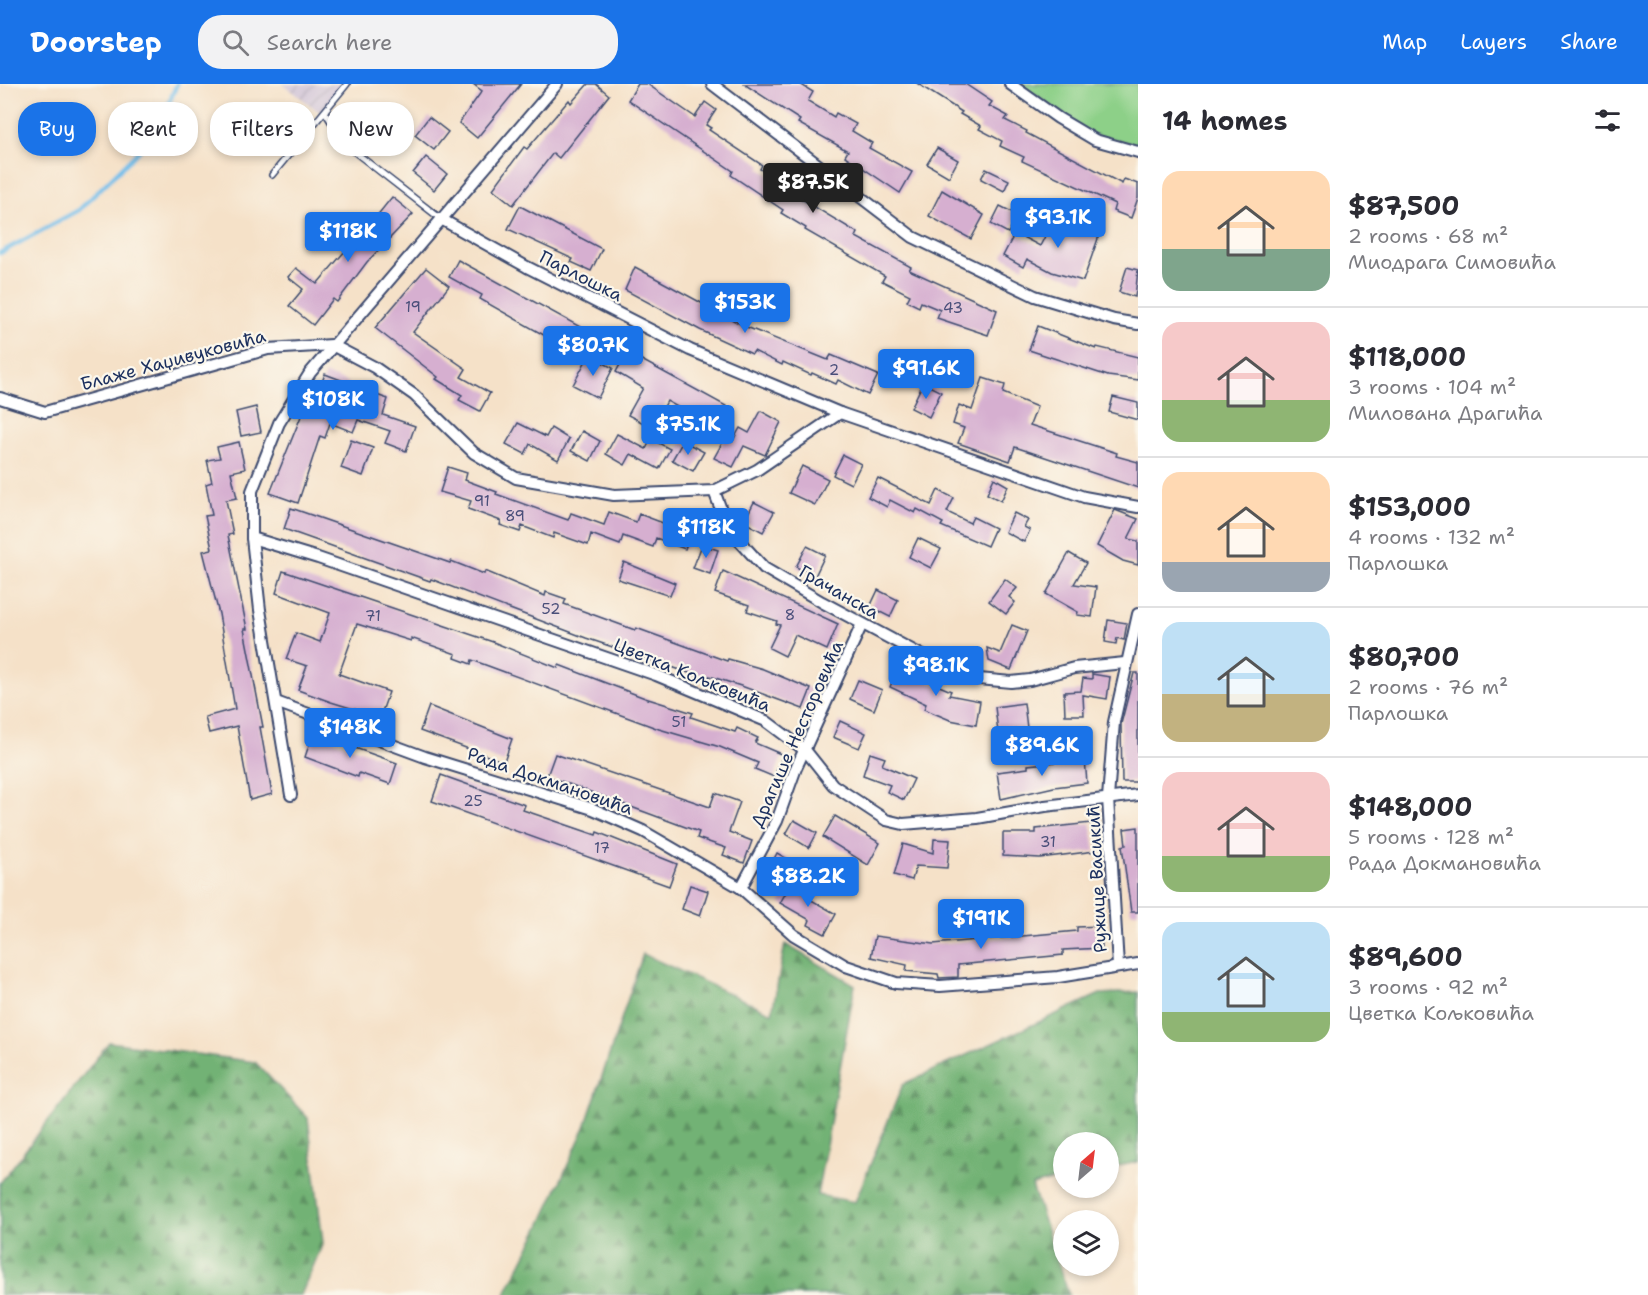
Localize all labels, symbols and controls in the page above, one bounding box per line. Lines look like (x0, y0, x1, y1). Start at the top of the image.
search box (198, 15, 618, 69)
text: Doorstep (30, 23, 162, 61)
icon: search (219, 26, 252, 59)
text: Search here (267, 28, 393, 57)
text: Map (1382, 28, 1427, 56)
text: Layers (1460, 28, 1527, 56)
text: Share (1560, 28, 1618, 56)
chip: Buy (18, 102, 96, 156)
chip: Rent (108, 102, 198, 156)
chip: Filters (210, 102, 315, 156)
chip: New (327, 102, 414, 156)
text: 14 homes (1162, 103, 1288, 138)
icon: filters (1591, 104, 1624, 137)
pin: $87.5K (764, 163, 862, 214)
text: $87.5K (777, 169, 849, 195)
text: $87,500 (1348, 188, 1460, 223)
icon: home (1210, 195, 1282, 267)
pin: $93.1K (1009, 198, 1107, 249)
text: $93.1K (1025, 204, 1091, 230)
pin: $118K (306, 212, 390, 263)
text: $118K (319, 218, 377, 244)
text: 2 rooms · 68 m² (1348, 223, 1508, 249)
street label: Парлошка (535, 245, 627, 307)
text: Миодрага Симовића (1348, 249, 1556, 275)
pin: $153K (703, 283, 787, 334)
text: $153K (714, 289, 776, 315)
house number: 19 (405, 297, 421, 317)
house number: 43 (943, 298, 963, 318)
street label: Блаже Хаџивуковића (78, 324, 268, 396)
pin: $80.7K (544, 326, 642, 377)
text: $80.7K (557, 332, 629, 358)
text: $118,000 (1348, 339, 1466, 374)
icon: home (1210, 346, 1282, 418)
pin: $91.6K (877, 349, 975, 400)
text: $91.6K (892, 355, 960, 381)
house number: 2 (829, 360, 839, 380)
text: 3 rooms · 104 m² (1348, 374, 1516, 400)
pin: $108K (291, 380, 375, 431)
text: $108K (301, 386, 365, 412)
text: Милована Драгића (1348, 400, 1543, 426)
pin: $75.1K (639, 405, 737, 456)
text: $75.1K (655, 411, 721, 437)
text: $153,000 (1348, 489, 1471, 524)
house number: 91 (474, 491, 490, 511)
icon: home (1210, 496, 1282, 568)
house number: 89 (505, 506, 525, 526)
pin: $118K (664, 508, 748, 559)
text: $118K (677, 514, 735, 540)
text: 4 rooms · 132 m² (1348, 524, 1515, 550)
text: Парлошка (1348, 550, 1448, 576)
street label: Грачанска (794, 559, 884, 625)
house number: 52 (542, 599, 560, 619)
house number: 8 (785, 605, 795, 625)
house number: 71 (365, 606, 381, 626)
street label: Цветка Кољковића (610, 633, 774, 717)
street label: Драгише Несторовића (745, 637, 849, 831)
text: $80,700 (1348, 639, 1459, 674)
pin: $98.1K (887, 646, 985, 697)
icon: home (1210, 646, 1282, 718)
text: $98.1K (902, 652, 970, 678)
text: 2 rooms · 76 m² (1348, 674, 1508, 700)
text: Парлошка (1348, 700, 1448, 726)
pin: $148K (308, 708, 392, 759)
house number: 51 (672, 712, 686, 732)
text: $148K (318, 714, 382, 740)
pin: $89.6K (993, 726, 1091, 777)
text: $89.6K (1005, 732, 1079, 758)
street label: Рада Докмановића (464, 741, 636, 821)
text: $148,000 (1348, 789, 1473, 824)
house number: 25 (463, 791, 483, 811)
icon: home (1210, 796, 1282, 868)
street label: Ружице Васикић (1081, 805, 1113, 953)
text: 5 rooms · 128 m² (1348, 824, 1514, 850)
house number: 31 (1040, 832, 1056, 852)
house number: 17 (594, 838, 610, 858)
text: Рада Докмановића (1348, 850, 1541, 876)
pin: $88.2K (759, 857, 857, 908)
text: $88.2K (771, 863, 845, 889)
pin: $191K (939, 899, 1023, 950)
text: $191K (952, 905, 1010, 931)
text: $89,600 (1348, 939, 1463, 974)
icon: home (1210, 946, 1282, 1018)
text: 3 rooms · 92 m² (1348, 974, 1508, 1000)
text: Цветка Кољковића (1348, 1000, 1534, 1026)
north arrow (1053, 1132, 1119, 1198)
map controls (1053, 1132, 1119, 1276)
button: layers (1053, 1210, 1119, 1276)

